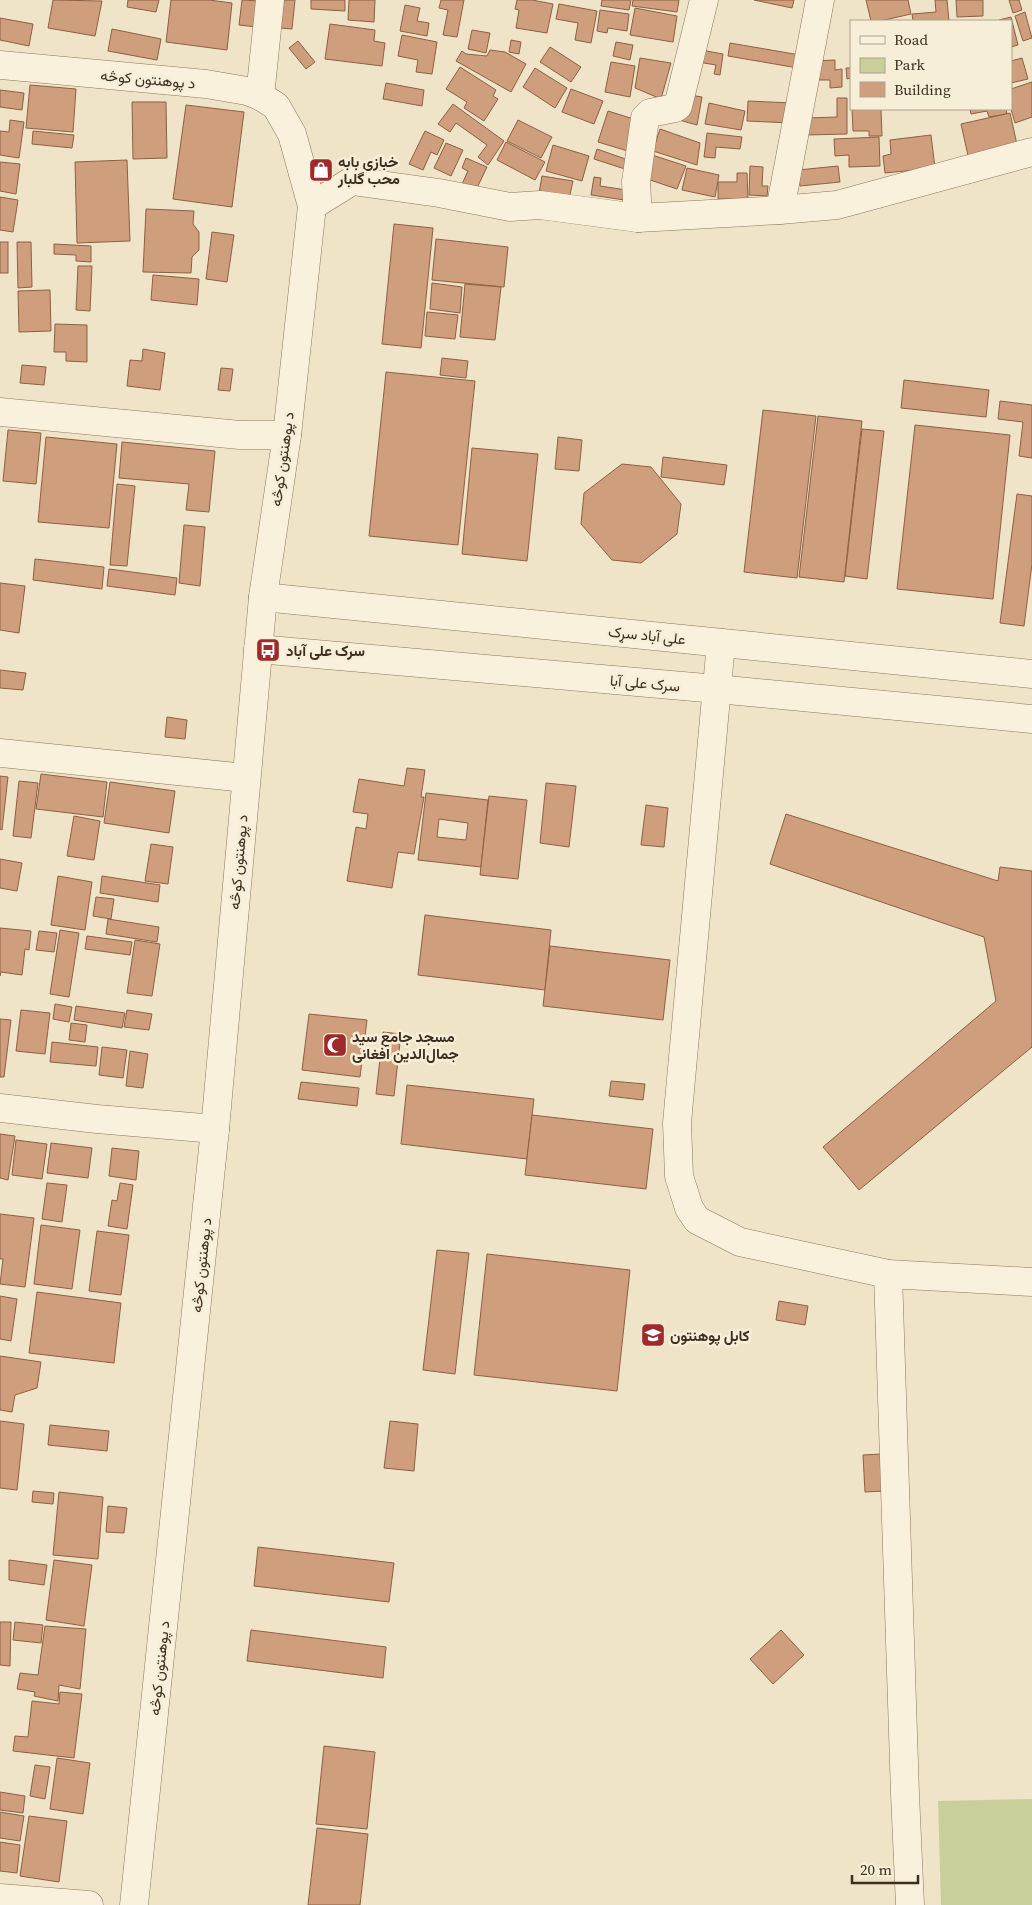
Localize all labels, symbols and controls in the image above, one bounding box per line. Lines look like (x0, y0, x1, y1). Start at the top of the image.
legend (850, 20, 1012, 110)
text: Road (894, 29, 928, 50)
text: Park (894, 54, 926, 75)
street label: د پوهنتون کوڅه (100, 64, 196, 94)
text: Building (894, 79, 951, 100)
place label: خبازی بابه محب گلبار (337, 151, 400, 189)
shop icon: خبازی بابه محب گلبار (308, 157, 334, 183)
street label: د پوهنتون کوڅه (265, 410, 299, 508)
street label: علی آباد سړک (607, 620, 687, 650)
bus stop icon: سرک علی آباد (255, 637, 281, 663)
place label: سرک علی آباد (286, 640, 365, 661)
street label: سرک علی آبا (609, 669, 681, 697)
street label: د پوهنتون کوڅه (223, 814, 253, 910)
place label: مسجد جامع سید جمال‌الدین افغانی (352, 1026, 459, 1064)
mosque icon: مسجد جامع سید جمال‌الدین افغانی (322, 1032, 348, 1058)
street label: د پوهنتون کوڅه (186, 1217, 216, 1313)
school or university icon: کابل پوهنتون (640, 1322, 666, 1348)
place label: کابل پوهنتون (670, 1325, 750, 1346)
street label: د پوهنتون کوڅه (144, 1620, 174, 1716)
scale bar (852, 1852, 918, 1884)
text: 20 m (860, 1859, 892, 1880)

